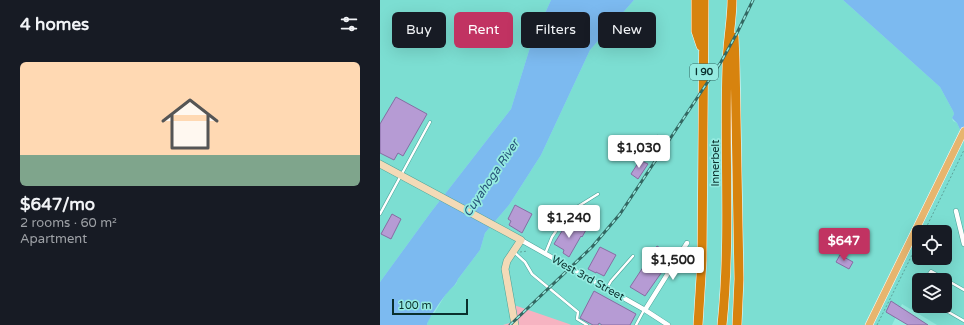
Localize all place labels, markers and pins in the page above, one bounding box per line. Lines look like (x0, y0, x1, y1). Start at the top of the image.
pin: $1,030 (606, 135, 672, 169)
pin: $1,240 (536, 205, 602, 239)
pin: $647 (820, 228, 868, 262)
pin: $1,500 (640, 247, 706, 281)

